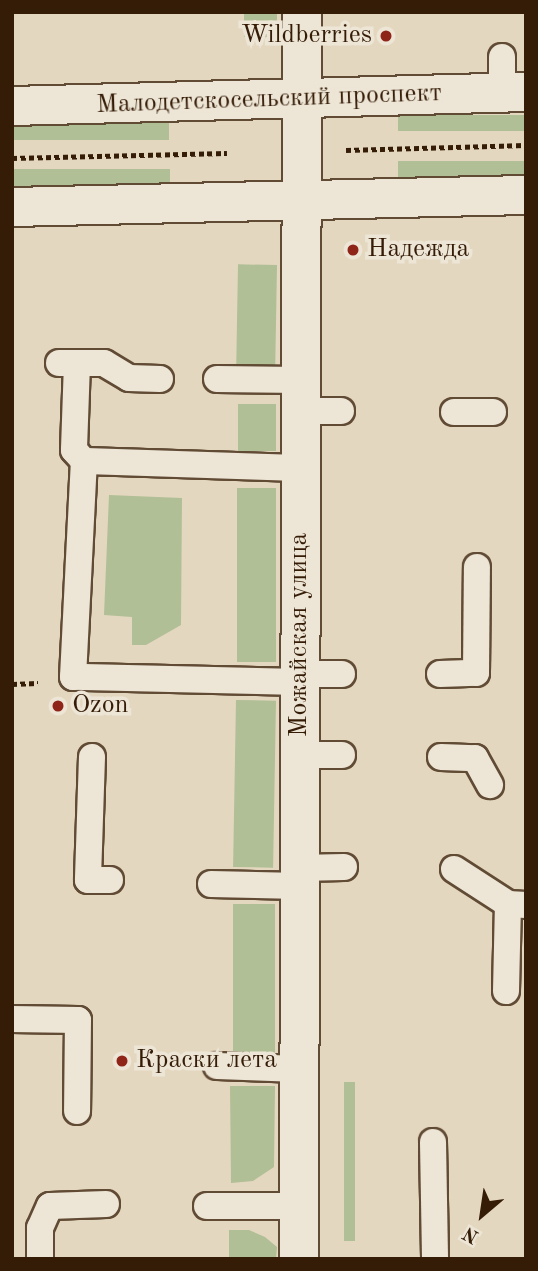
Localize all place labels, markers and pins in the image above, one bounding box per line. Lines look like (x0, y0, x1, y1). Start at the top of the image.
place label: Wildberries (241, 20, 372, 52)
marker: Wildberries (378, 28, 394, 44)
place label: Надежда (367, 234, 469, 266)
marker: Надежда (345, 242, 361, 258)
place label: Ozon (72, 690, 129, 722)
marker: Ozon (50, 698, 66, 714)
place label: Краски лета (136, 1045, 277, 1077)
marker: Краски лета (114, 1053, 130, 1069)

